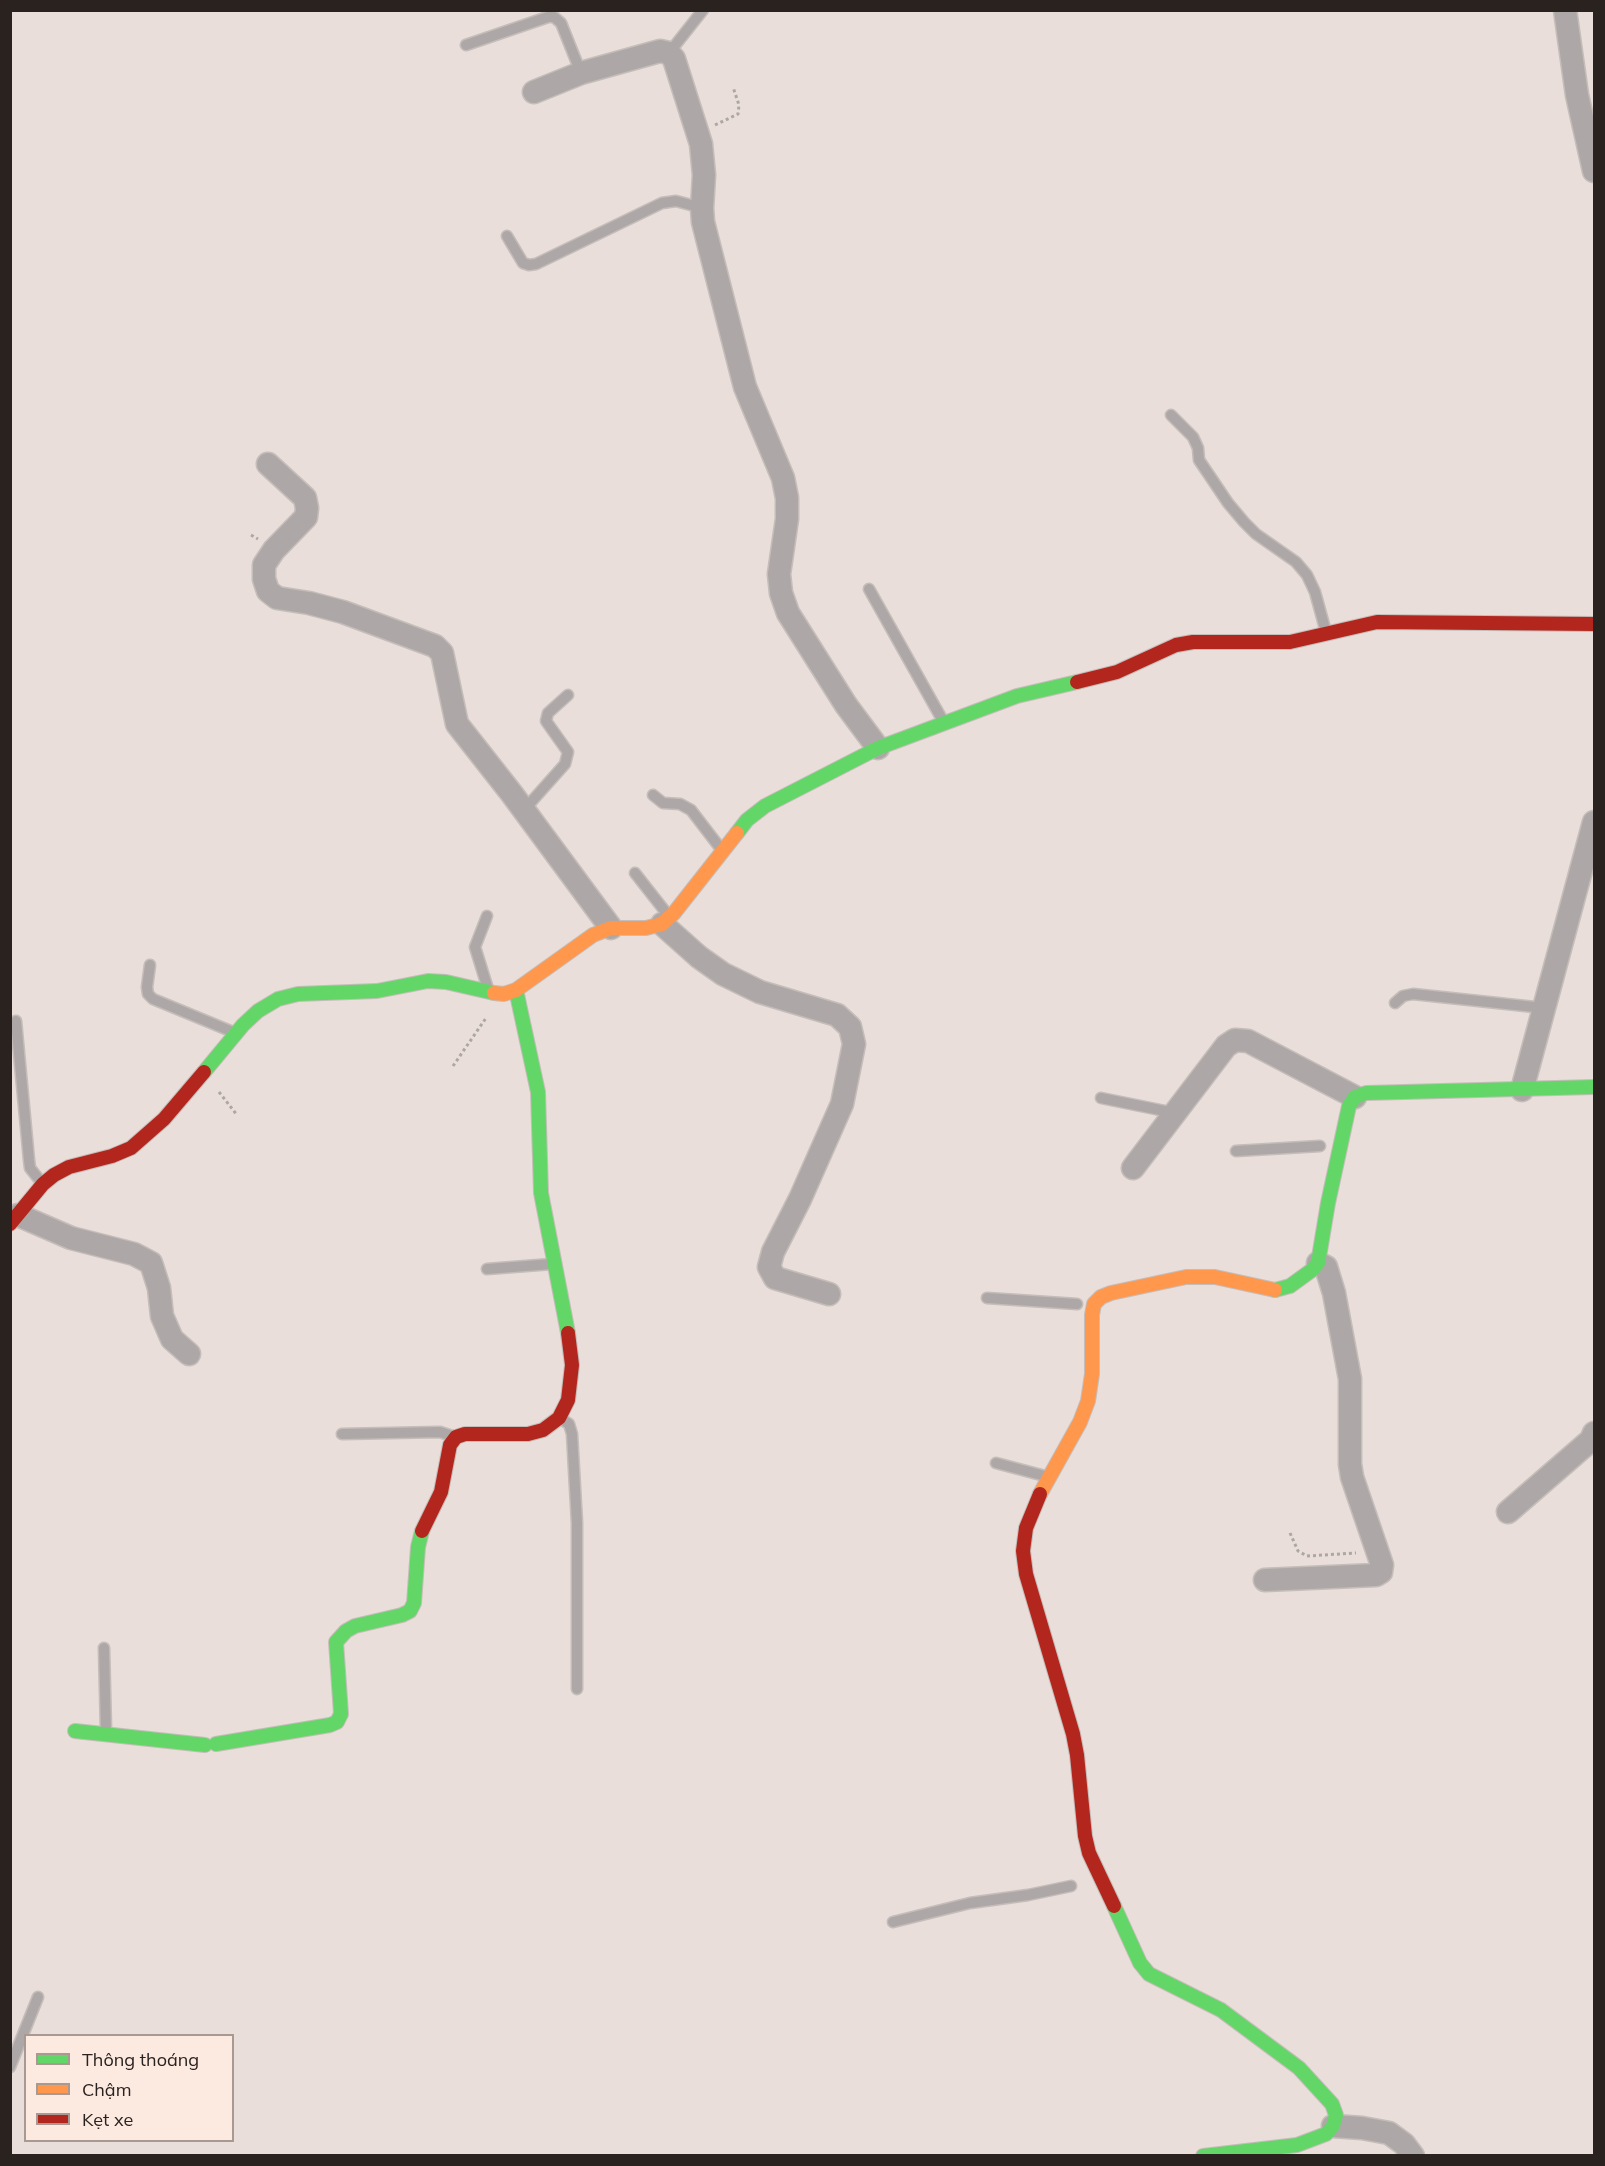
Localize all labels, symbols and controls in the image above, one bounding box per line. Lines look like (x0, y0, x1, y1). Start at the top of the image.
legend (24, 2034, 234, 2142)
text: Thông thoáng (82, 2048, 199, 2071)
text: Chậm (82, 2078, 131, 2101)
text: Kẹt xe (82, 2108, 133, 2131)

